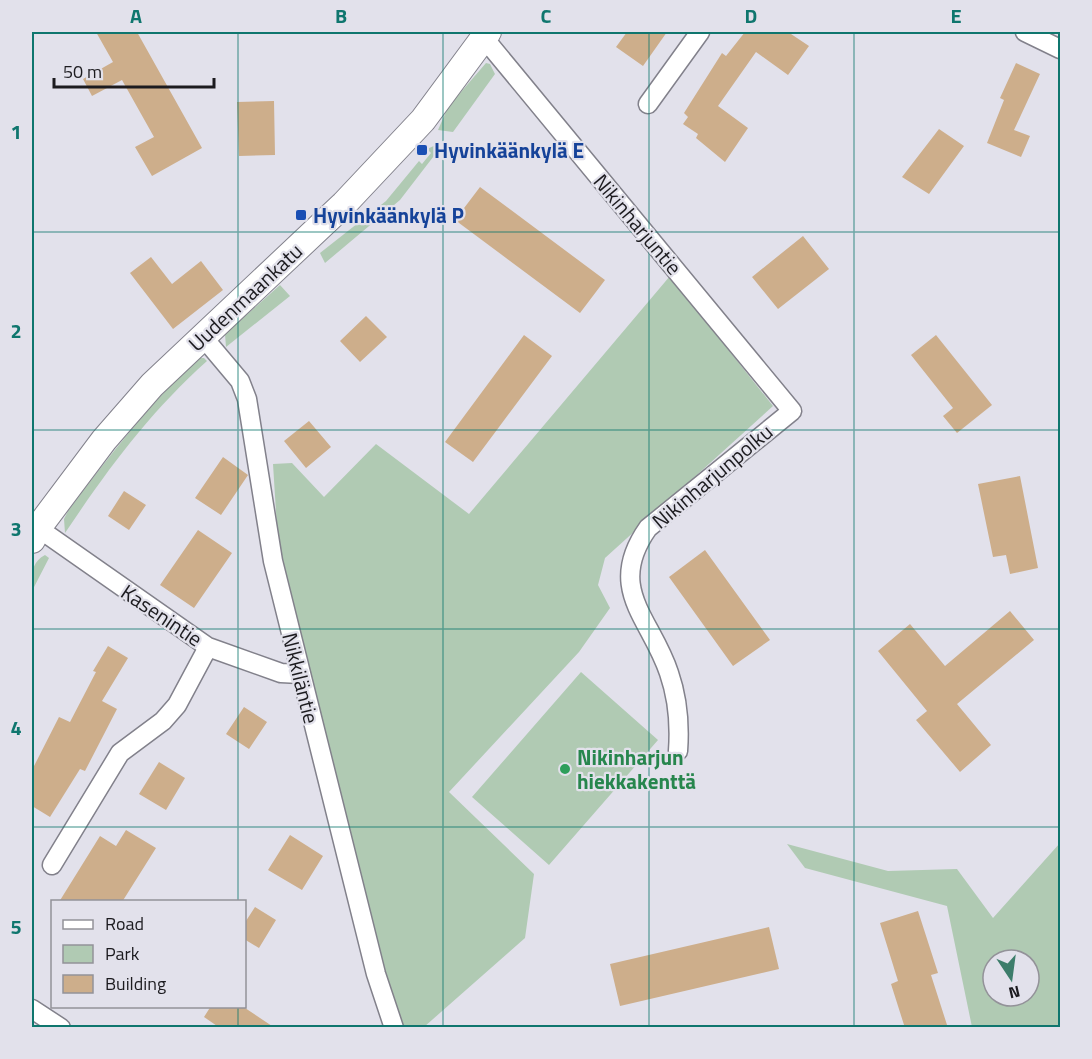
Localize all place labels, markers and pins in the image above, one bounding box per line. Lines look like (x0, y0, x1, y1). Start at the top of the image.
place label: Hyvinkäänkylä E (434, 134, 584, 166)
marker: Hyvinkäänkylä E (415, 143, 429, 157)
place label: Hyvinkäänkylä P (313, 199, 464, 231)
marker: Hyvinkäänkylä P (294, 208, 308, 222)
place label: Nikinharjun hiekkakenttä (577, 741, 696, 797)
marker: Nikinharjun hiekkakenttä (558, 762, 572, 776)

